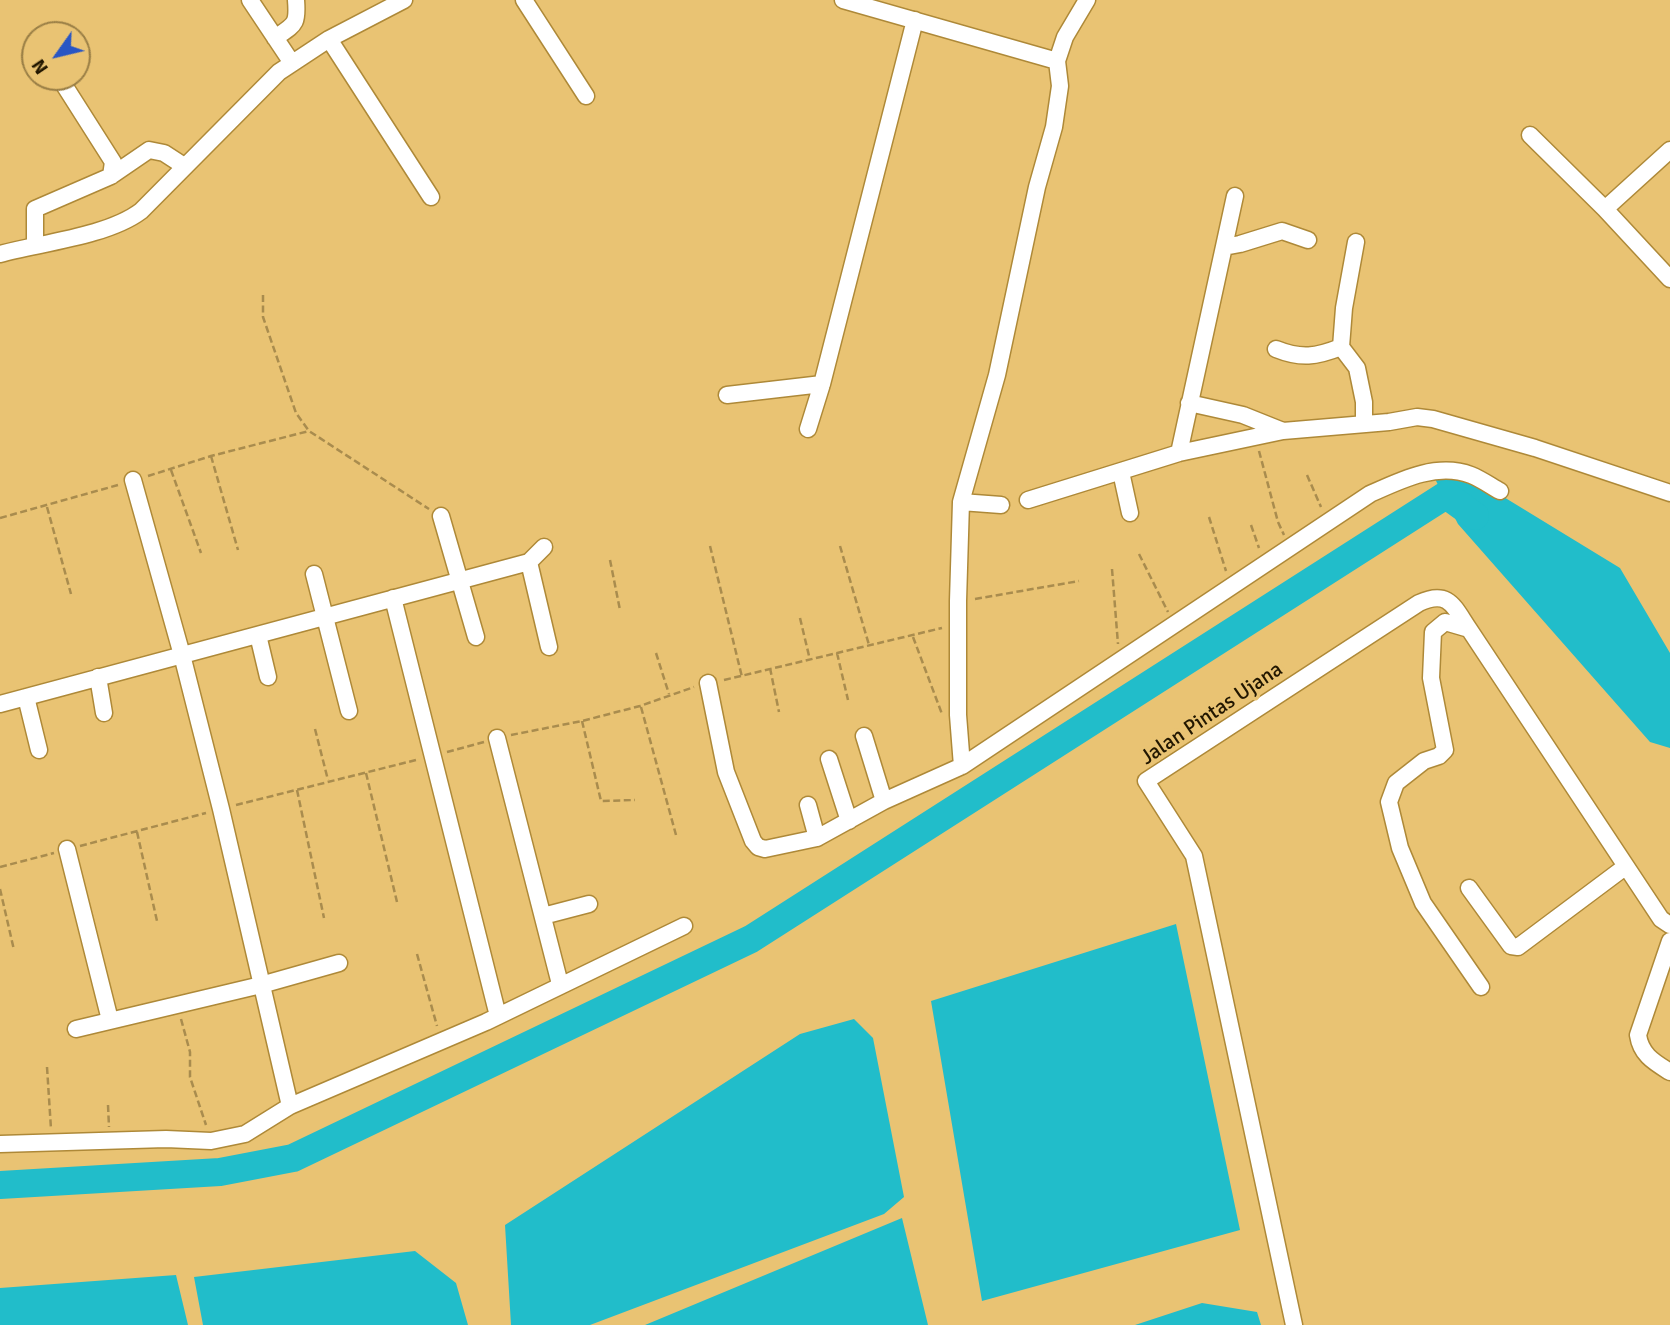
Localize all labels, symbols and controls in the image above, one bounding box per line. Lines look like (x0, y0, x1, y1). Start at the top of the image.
north arrow (21, 21, 91, 91)
text: N (27, 54, 54, 79)
street label: Jalan Pintas Ujana (1136, 657, 1288, 771)

